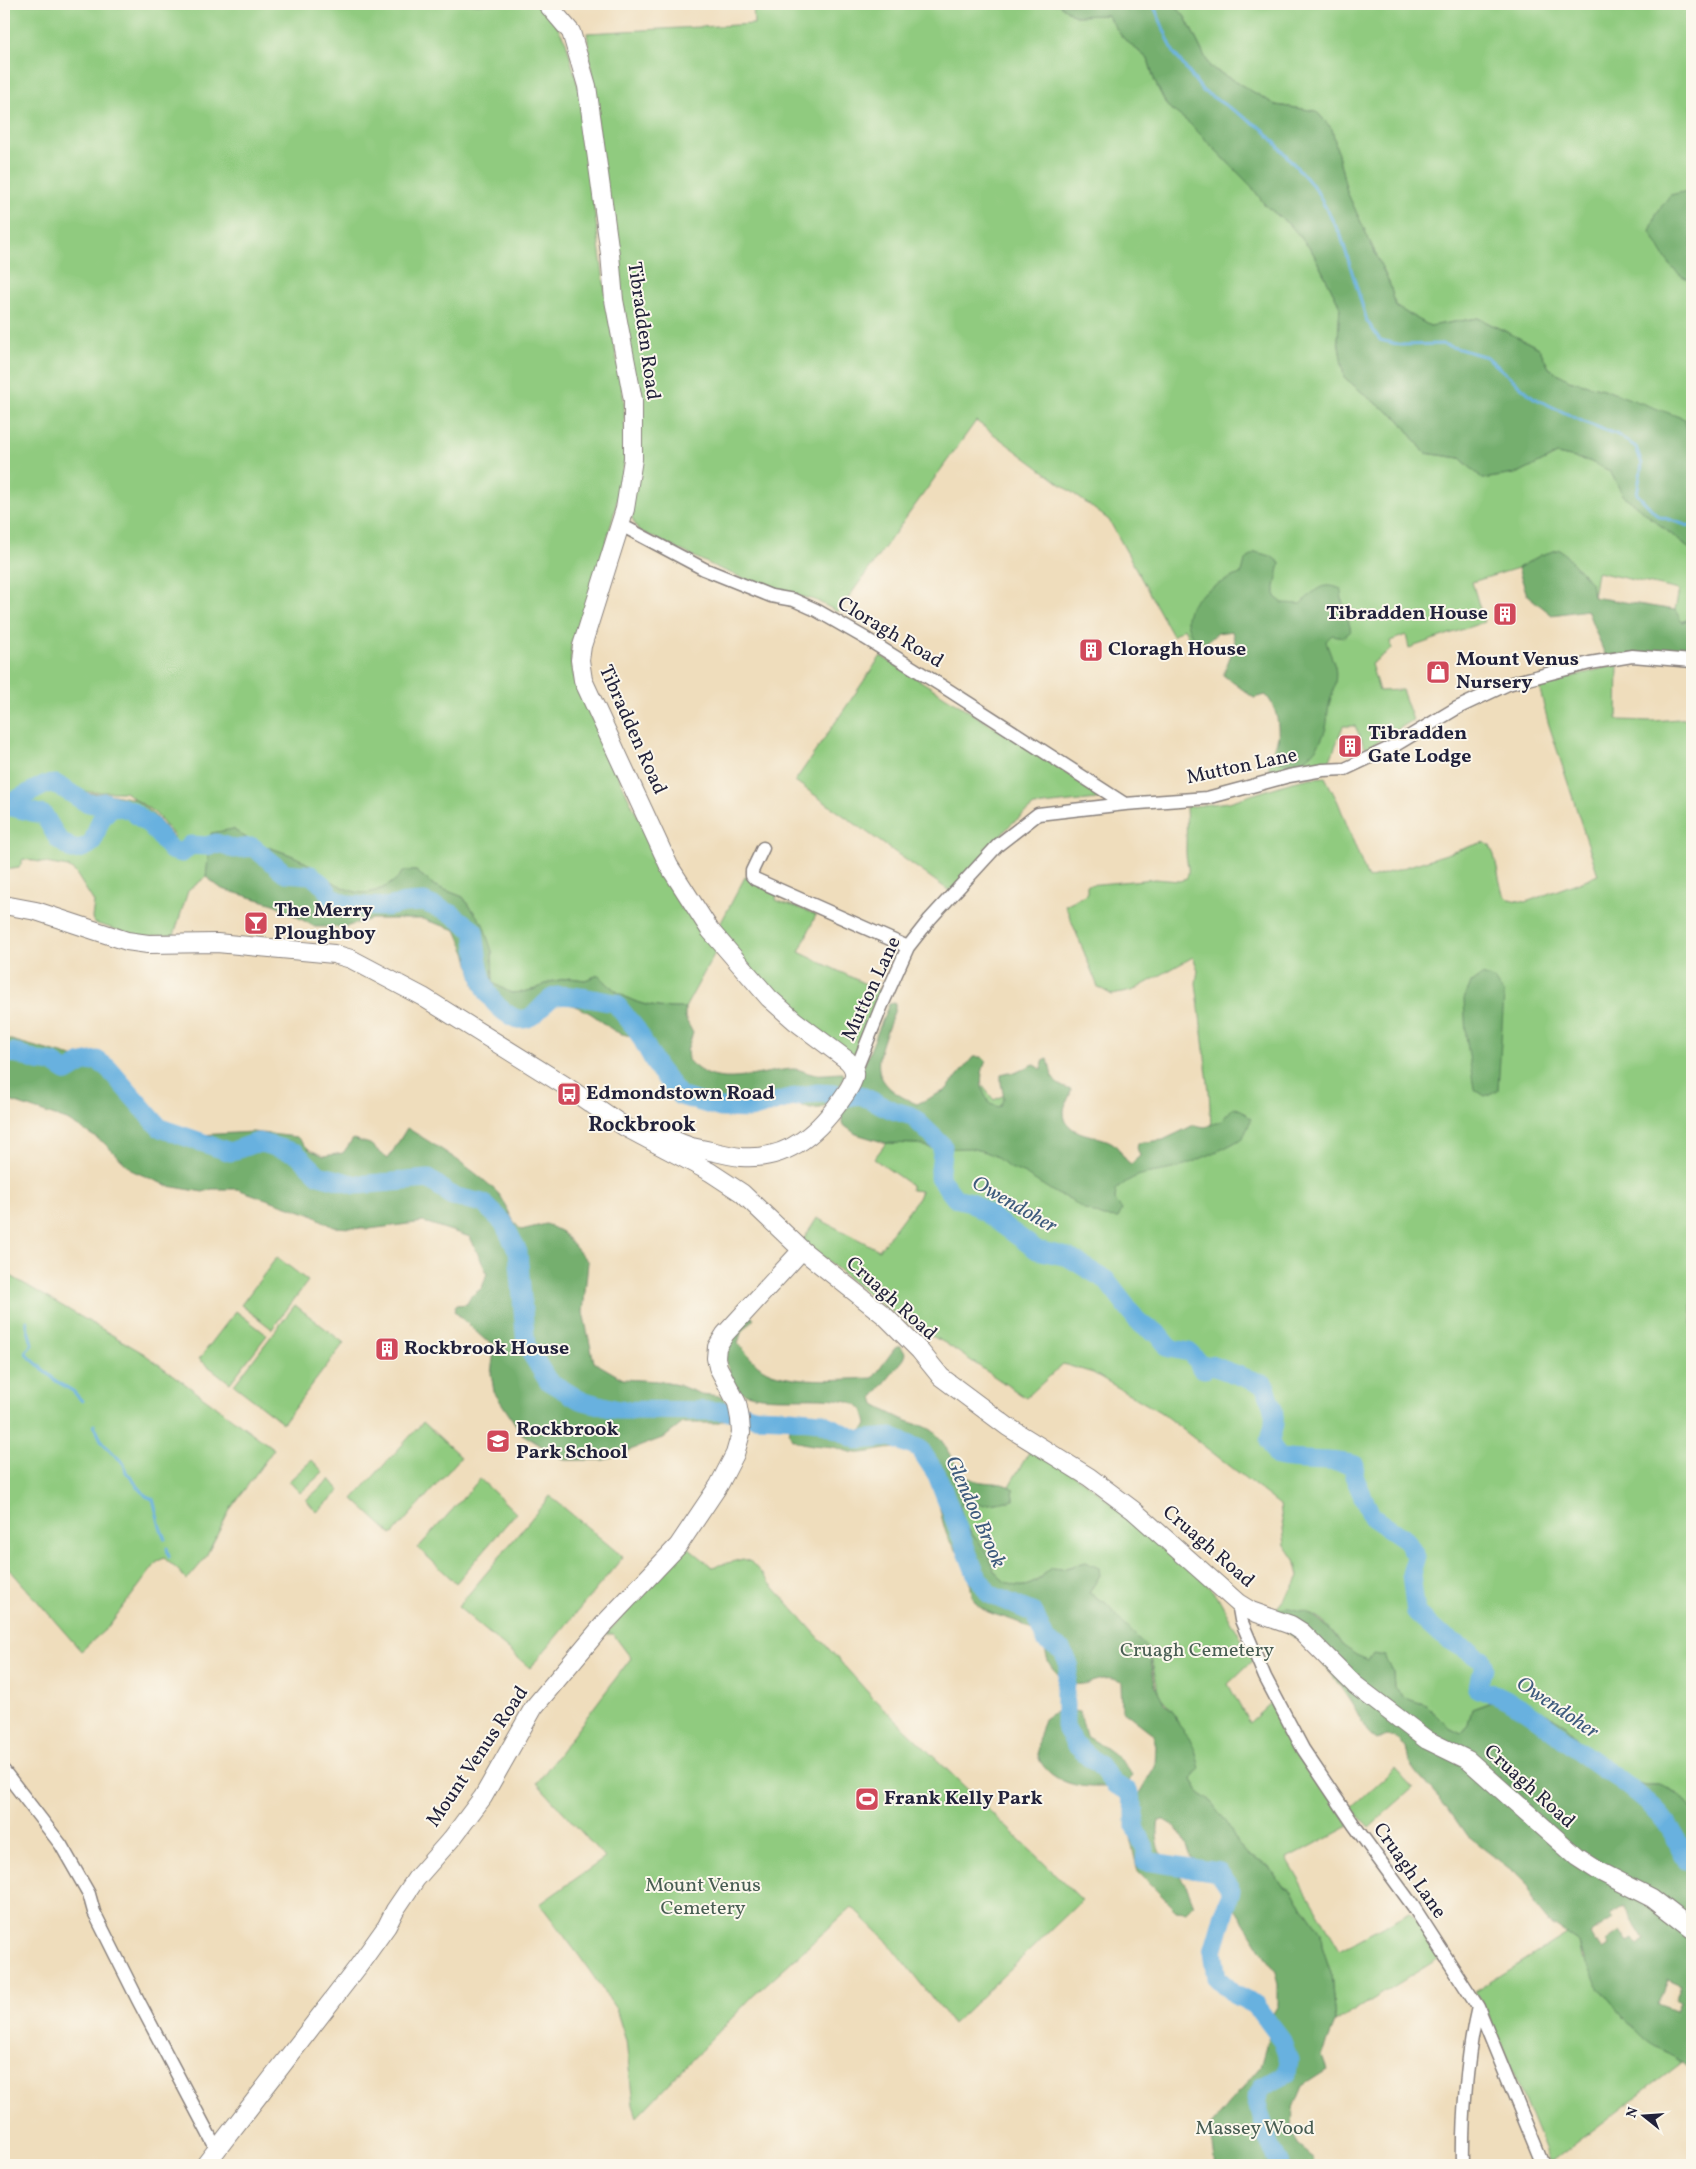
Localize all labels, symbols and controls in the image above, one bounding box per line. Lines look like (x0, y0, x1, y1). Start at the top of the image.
street label: Tibradden Road (619, 260, 667, 402)
street label: Cloragh Road (832, 590, 948, 676)
place label: Tibradden House (1326, 600, 1488, 628)
building icon: Tibradden House (1492, 601, 1518, 627)
place label: Cloragh House (1108, 636, 1246, 664)
building icon: Cloragh House (1078, 637, 1104, 663)
place label: Mount Venus Nursery (1456, 646, 1579, 697)
shop icon: Mount Venus Nursery (1425, 659, 1451, 685)
street label: Tibradden Road (591, 661, 673, 799)
place label: Tibradden Gate Lodge (1368, 720, 1471, 771)
building icon: Tibradden Gate Lodge (1337, 733, 1363, 759)
street label: Mutton Lane (1184, 742, 1300, 792)
place label: The Merry Ploughboy (274, 897, 376, 948)
bar icon: The Merry Ploughboy (243, 910, 269, 936)
street label: Mutton Lane (836, 932, 908, 1046)
place label: Edmondstown Road (586, 1080, 775, 1108)
bus stop icon: Edmondstown Road (556, 1081, 582, 1107)
district label: Rockbrook (588, 1111, 696, 1140)
water label: Owendoher (966, 1169, 1062, 1241)
street label: Cruagh Road (839, 1250, 943, 1348)
place label: Rockbrook House (404, 1335, 569, 1363)
building icon: Rockbrook House (374, 1336, 400, 1362)
place label: Rockbrook Park School (516, 1416, 628, 1467)
school or university icon: Rockbrook Park School (485, 1428, 511, 1454)
water label: Glendoo Brook (937, 1451, 1013, 1573)
street label: Cruagh Road (1156, 1499, 1260, 1595)
park label: Cruagh Cemetery (1120, 1637, 1274, 1665)
water label: Owendoher (1510, 1670, 1604, 1746)
street label: Mount Venus Road (420, 1681, 536, 1833)
street label: Cruagh Road (1477, 1738, 1581, 1836)
place label: Frank Kelly Park (884, 1785, 1043, 1813)
sports icon: Frank Kelly Park (854, 1786, 880, 1812)
street label: Cruagh Lane (1366, 1817, 1452, 1925)
park label: Mount Venus Cemetery (645, 1872, 761, 1923)
north arrow (1618, 2092, 1668, 2142)
text: N (1622, 2105, 1644, 2120)
park label: Massey Wood (1195, 2115, 1315, 2143)

